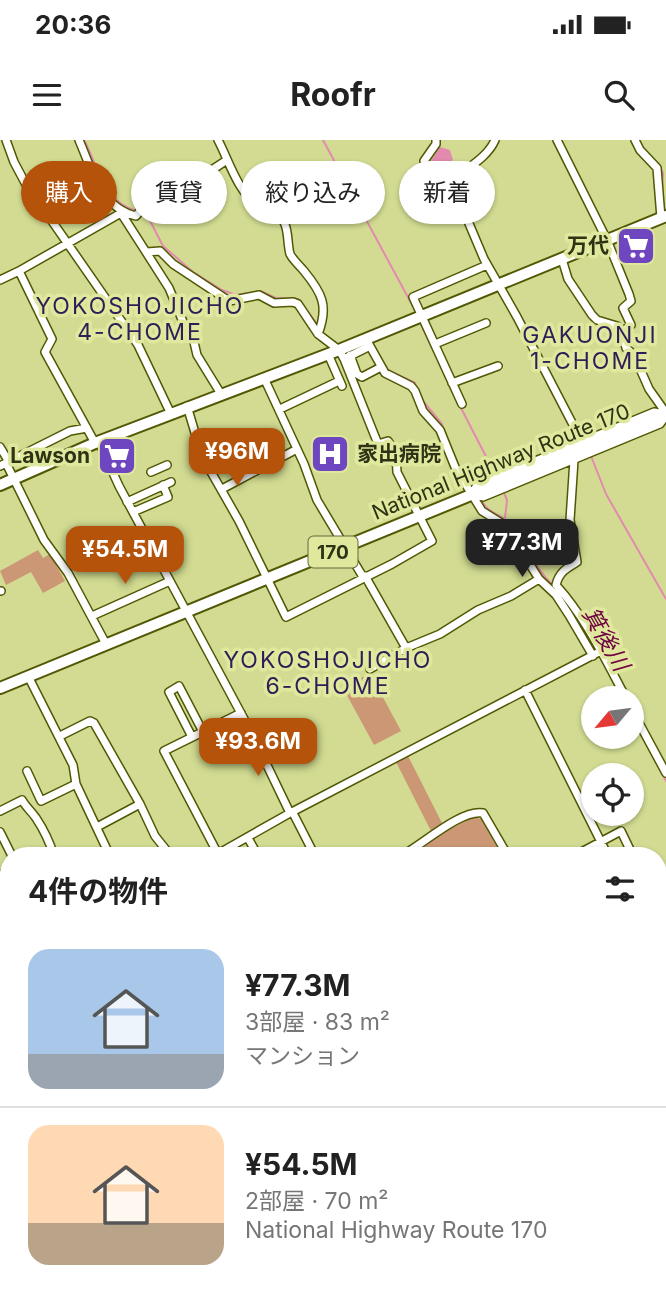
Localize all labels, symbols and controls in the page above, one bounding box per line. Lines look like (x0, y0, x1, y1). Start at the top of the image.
text: 20:36 (35, 9, 111, 40)
text: Roofr (290, 75, 376, 114)
icon: menu (28, 76, 66, 114)
icon: search (600, 76, 638, 114)
chip: 購入 (21, 161, 117, 224)
chip: 賃貸 (131, 161, 227, 224)
chip: 絞り込み (241, 161, 385, 224)
chip: 新着 (399, 161, 495, 224)
supermarket icon: 万代 (615, 225, 657, 267)
place label: 万代 (567, 233, 609, 258)
district label: YOKOSHOJICHO 4-CHOME (36, 292, 244, 346)
district label: GAKUONJI 1-CHOME (522, 321, 658, 375)
street label: National Highway Route 170 (368, 398, 633, 525)
pin: ¥96M (196, 428, 278, 488)
hospital icon: 家出病院 (309, 433, 351, 475)
supermarket icon: Lawson (96, 435, 138, 477)
text: ¥96M (205, 437, 269, 465)
place label: 家出病院 (357, 441, 441, 466)
place label: Lawson (10, 443, 90, 468)
pin: ¥77.3M (465, 520, 579, 579)
pin: ¥54.5M (68, 526, 182, 586)
text: ¥77.3M (482, 528, 562, 556)
text: ¥54.5M (82, 535, 168, 563)
road number: 170 (308, 536, 358, 568)
water label: 箕後川 (577, 602, 637, 678)
district label: YOKOSHOJICHO 6-CHOME (224, 646, 432, 700)
north arrow (581, 686, 644, 749)
map controls (581, 686, 644, 826)
pin: ¥93.6M (201, 718, 315, 778)
text: ¥93.6M (215, 727, 301, 755)
button: locate (581, 763, 644, 826)
icon: filters (601, 870, 639, 908)
text: 4件の物件 (28, 873, 168, 909)
text: ¥77.3M (245, 967, 350, 1003)
icon: home (84, 977, 168, 1061)
text: 3部屋 · 83 m² (245, 1008, 390, 1036)
text: マンション (245, 1042, 360, 1070)
text: ¥54.5M (245, 1146, 358, 1182)
icon: home (84, 1153, 168, 1237)
text: 2部屋 · 70 m² (245, 1187, 389, 1215)
text: National Highway Route 170 (245, 1216, 547, 1244)

